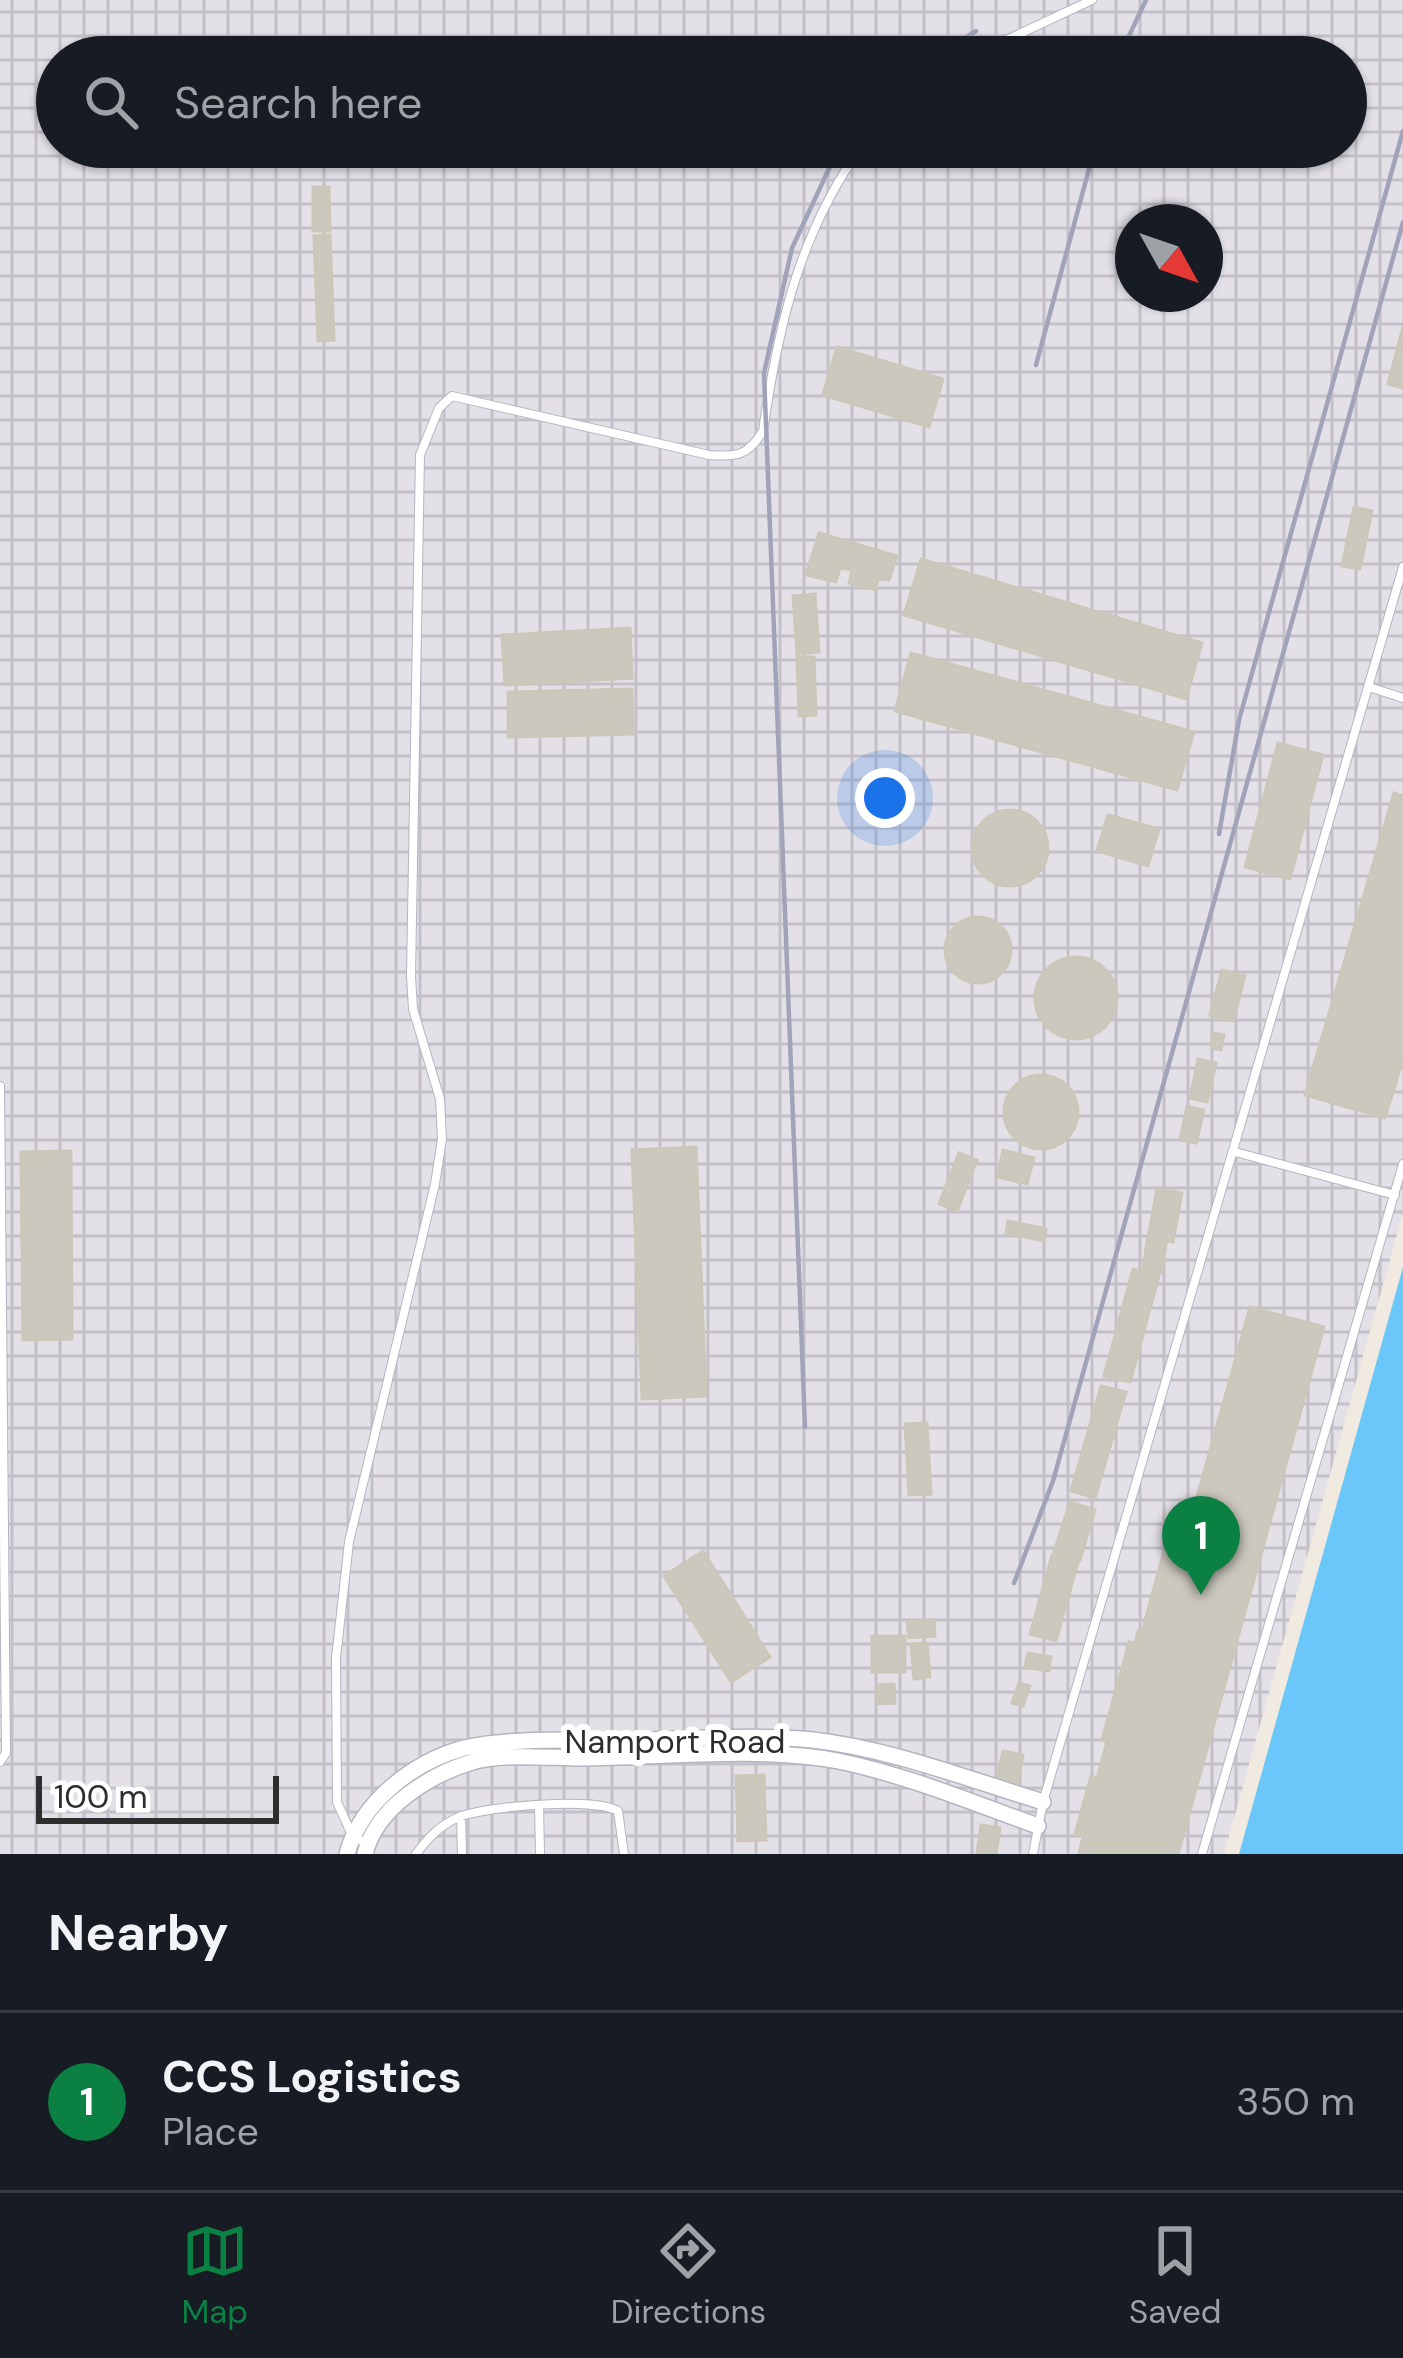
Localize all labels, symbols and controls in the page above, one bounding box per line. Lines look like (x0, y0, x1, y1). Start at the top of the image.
search box (36, 36, 1367, 168)
icon: search (78, 69, 144, 135)
text: Search here (174, 73, 422, 132)
north arrow (1115, 204, 1223, 312)
your location (855, 768, 915, 828)
pin: 1 (1162, 1496, 1240, 1595)
street label: Namport Road (564, 1720, 786, 1763)
scale bar (36, 1770, 279, 1823)
text: 100 m (54, 1775, 148, 1818)
text: Nearby (48, 1899, 229, 1966)
text: CCS Logistics (162, 2047, 462, 2106)
text: 1 (80, 2076, 94, 2127)
text: 350 m (1236, 2076, 1355, 2127)
text: Place (162, 2106, 259, 2157)
tab: Map (181, 2218, 248, 2333)
tab: Directions (611, 2218, 766, 2333)
tab: Saved (1129, 2218, 1222, 2333)

